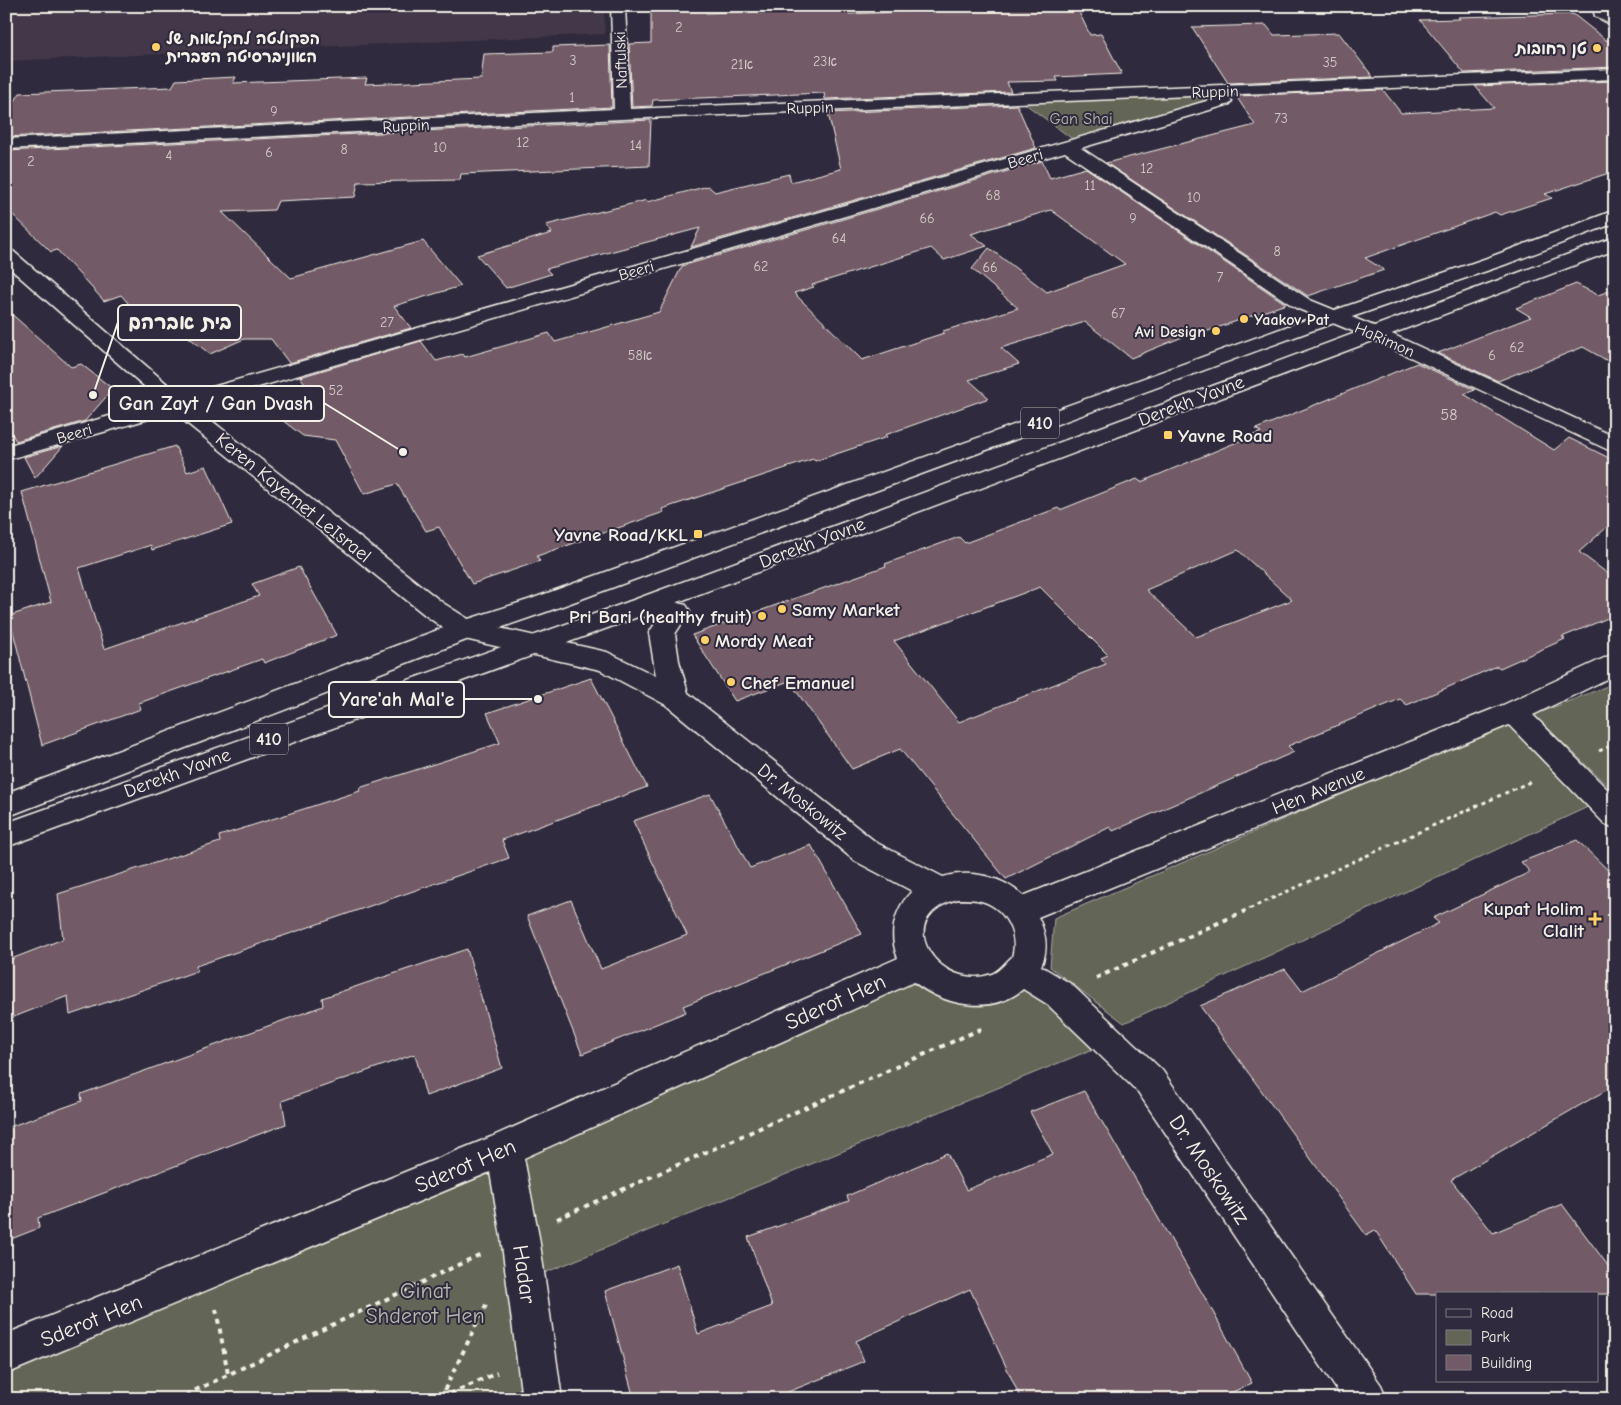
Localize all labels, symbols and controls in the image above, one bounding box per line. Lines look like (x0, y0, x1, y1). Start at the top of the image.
house number: 2 (675, 19, 683, 36)
place label: הפקולטה לחקלאות של האוניברסיטה העברית (165, 30, 320, 66)
street label: Naftulski (611, 31, 631, 89)
place label: טן רחובות (1514, 40, 1587, 59)
marker: הפקולטה לחקלאות של האוניברסיטה העברית (150, 41, 162, 53)
marker: טן רחובות (1591, 42, 1603, 54)
house number: 3 (569, 52, 577, 69)
house number: 23א (813, 53, 837, 70)
house number: 35 (1323, 54, 1337, 71)
house number: 21א (731, 56, 754, 73)
street label: Ruppin (1191, 82, 1239, 102)
house number: 1 (569, 89, 575, 106)
street label: Ruppin (786, 98, 834, 118)
house number: 9 (270, 103, 278, 120)
park label: Gan Shai (1049, 110, 1113, 128)
house number: 73 (1274, 110, 1288, 127)
street label: Ruppin (382, 116, 430, 136)
house number: 12 (517, 134, 529, 151)
house number: 14 (630, 137, 642, 154)
house number: 10 (433, 139, 447, 156)
house number: 8 (340, 141, 348, 158)
house number: 6 (265, 144, 273, 161)
street label: Beeri (1006, 145, 1045, 173)
house number: 4 (166, 147, 173, 164)
house number: 2 (27, 153, 35, 170)
house number: 12 (1141, 160, 1153, 177)
house number: 11 (1084, 177, 1096, 194)
house number: 68 (986, 187, 1000, 204)
house number: 10 (1187, 189, 1201, 206)
house number: 66 (919, 210, 935, 227)
house number: 9 (1129, 210, 1137, 227)
house number: 64 (832, 230, 846, 247)
house number: 8 (1273, 243, 1281, 260)
street label: Beeri (617, 257, 656, 285)
house number: 62 (754, 258, 768, 275)
house number: 66 (982, 259, 998, 276)
house number: 7 (1217, 269, 1224, 286)
callout: בית אברהם (118, 305, 241, 340)
house number: 67 (1111, 305, 1125, 322)
text: בית אברהם (128, 311, 232, 334)
place label: Yaakov Pat (1254, 311, 1330, 329)
marker: Yaakov Pat (1238, 313, 1250, 325)
house number: 27 (380, 314, 394, 331)
street label: HaRimon (1352, 319, 1417, 361)
place label: Avi Design (1135, 323, 1206, 341)
marker: Avi Design (1210, 325, 1222, 337)
house number: 62 (1510, 339, 1524, 356)
house number: 58א (628, 347, 653, 364)
house number: 6 (1488, 347, 1496, 364)
street label: Derekh Yavne (1135, 371, 1248, 431)
house number: 52 (329, 382, 343, 399)
callout: Gan Zayt / Gan Dvash (109, 386, 324, 421)
text: Gan Zayt / Gan Dvash (119, 392, 313, 415)
house number: 58 (1441, 406, 1457, 424)
road number: 410 (1021, 408, 1059, 438)
street label: Beeri (54, 420, 94, 448)
place label: Yavne Road (1178, 425, 1273, 447)
street label: Keren Kayemet LeIsrael (211, 428, 376, 567)
marker: Yavne Road (1162, 429, 1174, 441)
street label: Derekh Yavne (756, 513, 869, 573)
place label: Yavne Road/KKL (554, 524, 688, 546)
marker: Yavne Road/KKL (692, 528, 704, 540)
place label: Samy Market (792, 599, 901, 621)
marker: Samy Market (776, 603, 788, 615)
place label: Pri Bari (healthy fruit) (569, 606, 752, 628)
marker: Pri Bari (healthy fruit) (756, 610, 768, 622)
place label: Mordy Meat (715, 630, 814, 652)
marker: Mordy Meat (699, 634, 711, 646)
place label: Chef Emanuel (741, 672, 855, 694)
marker: Chef Emanuel (725, 676, 737, 688)
callout: Yare'ah Mal'e (329, 682, 464, 717)
text: Yare'ah Mal'e (340, 688, 455, 711)
road number: 410 (250, 724, 288, 754)
street label: Derekh Yavne (121, 743, 234, 802)
street label: Dr. Moskowitz (753, 759, 852, 845)
street label: Hen Avenue (1269, 762, 1368, 819)
place label: Kupat Holim Clalit (1483, 898, 1585, 942)
marker: Kupat Holim Clalit (1588, 912, 1602, 926)
street label: Sderot Hen (781, 968, 890, 1036)
street label: Dr. Moskowitz (1163, 1110, 1255, 1229)
street label: Sderot Hen (411, 1133, 520, 1199)
street label: Hadar (507, 1243, 541, 1305)
park label: Ginat Shderot Hen (365, 1278, 485, 1329)
street label: Sderot Hen (37, 1289, 146, 1353)
legend (1436, 1292, 1598, 1382)
text: Road (1481, 1304, 1513, 1322)
text: Park (1481, 1328, 1510, 1346)
text: Building (1481, 1354, 1532, 1372)

